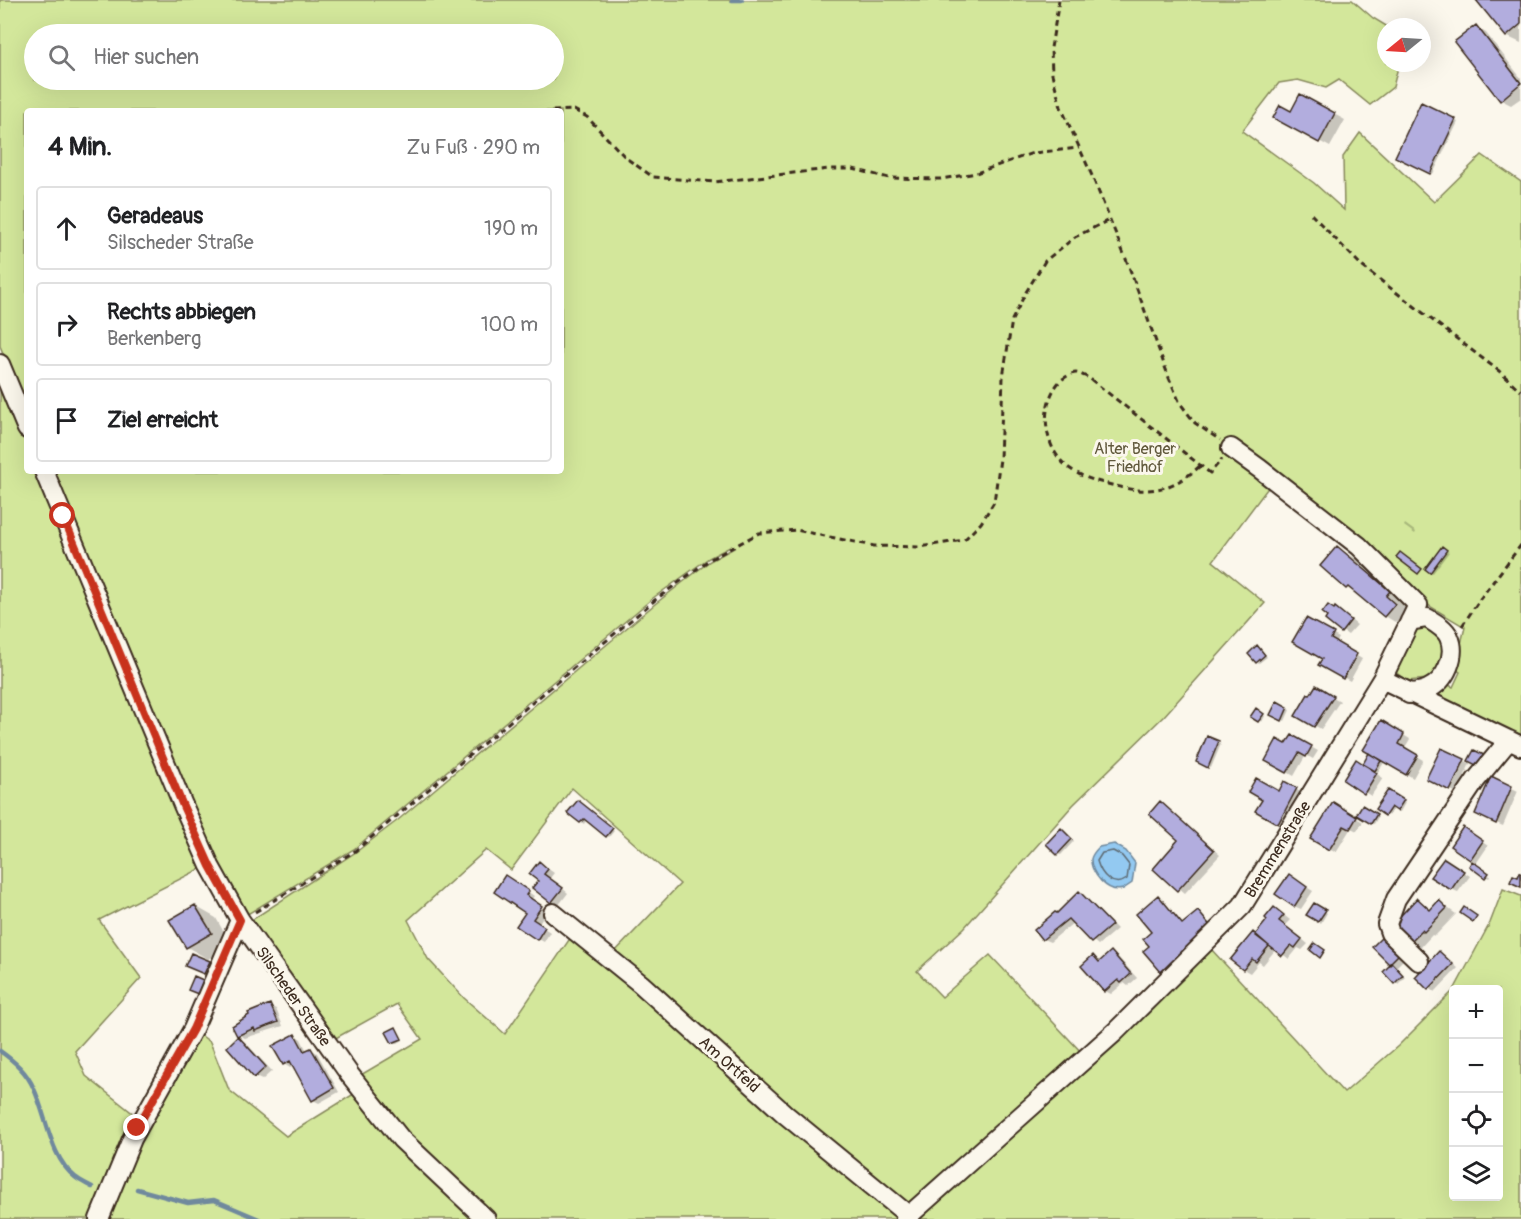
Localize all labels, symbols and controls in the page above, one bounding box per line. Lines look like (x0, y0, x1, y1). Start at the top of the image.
north arrow (1377, 18, 1431, 72)
search box (24, 24, 564, 90)
icon: search (45, 41, 78, 74)
text: Hier suchen (93, 43, 199, 71)
text: 4 Min. (48, 131, 112, 163)
text: Zu Fuß · 290 m (407, 135, 540, 160)
text: Geradeaus (107, 202, 203, 230)
icon: ahead (50, 212, 83, 245)
text: 190 m (484, 216, 538, 241)
text: Silscheder Straße (107, 230, 254, 255)
text: Rechts abbiegen (107, 298, 256, 326)
icon: right (50, 308, 83, 341)
text: 100 m (481, 312, 538, 337)
text: Berkenberg (107, 326, 201, 351)
icon: arrive (50, 404, 83, 437)
text: Ziel erreicht (107, 406, 218, 434)
park label: Alter Berger Friedhof (1094, 439, 1176, 477)
route start (49, 502, 75, 528)
street label: Bremmenstraße (1240, 797, 1316, 902)
street label: Silscheder Straße (251, 943, 335, 1050)
map controls (1449, 985, 1503, 1201)
button: + (1449, 985, 1503, 1039)
street label: Am Ortfeld (695, 1032, 764, 1097)
button: − (1449, 1039, 1503, 1093)
button: locate (1449, 1093, 1503, 1147)
route end (123, 1114, 149, 1140)
button: layers (1449, 1147, 1503, 1201)

